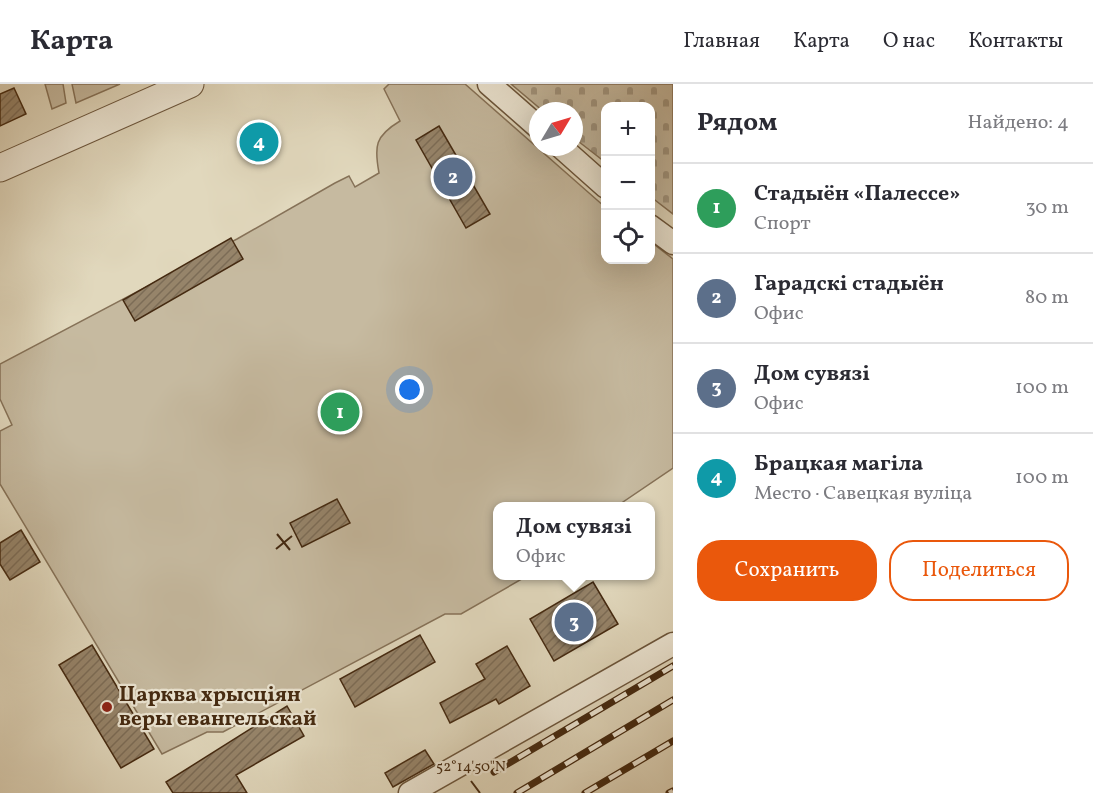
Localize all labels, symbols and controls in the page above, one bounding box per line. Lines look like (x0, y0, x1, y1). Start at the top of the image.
text: Карта (30, 22, 113, 61)
text: Главная (683, 27, 760, 56)
text: Карта (793, 27, 850, 56)
text: О нас (883, 27, 935, 56)
text: Контакты (968, 27, 1063, 56)
north arrow (529, 102, 583, 156)
map controls (601, 102, 655, 264)
button: + (601, 102, 655, 156)
text: Рядом (697, 105, 777, 141)
text: Найдено: 4 (968, 109, 1069, 137)
pin: 4 (240, 120, 278, 164)
pin: 2 (434, 154, 472, 200)
button: − (601, 156, 655, 210)
text: Стадыён «Палессе» (754, 179, 961, 210)
text: 1 (712, 194, 721, 222)
text: 30 m (1025, 194, 1069, 222)
button: locate (601, 210, 655, 264)
text: Спорт (754, 210, 811, 238)
text: Гарадскі стадыён (754, 269, 944, 300)
text: 2 (711, 284, 722, 312)
text: 80 m (1025, 284, 1069, 312)
text: Офис (754, 300, 804, 328)
text: Дом сувязі (754, 359, 870, 390)
text: 3 (711, 374, 722, 402)
text: 100 m (1015, 374, 1069, 402)
your location (395, 375, 424, 404)
pin: 1 (320, 390, 360, 434)
text: Офис (754, 390, 804, 418)
text: Брацкая магіла (754, 449, 923, 480)
text: 4 (710, 464, 723, 492)
text: 100 m (1015, 464, 1069, 492)
text: Место · Савецкая вуліца (754, 480, 972, 508)
popup (493, 502, 655, 580)
text: Дом сувязі (516, 512, 632, 543)
button: Сохранить (697, 540, 877, 601)
button: Поделиться (889, 540, 1069, 601)
text: Офис (516, 543, 566, 571)
pin: 3 (554, 600, 594, 644)
place label: Царква хрысціян веры евангельскай (119, 681, 317, 734)
marker: Царква хрысціян веры евангельскай (100, 700, 114, 714)
text: 52°14'50"N (436, 757, 506, 778)

